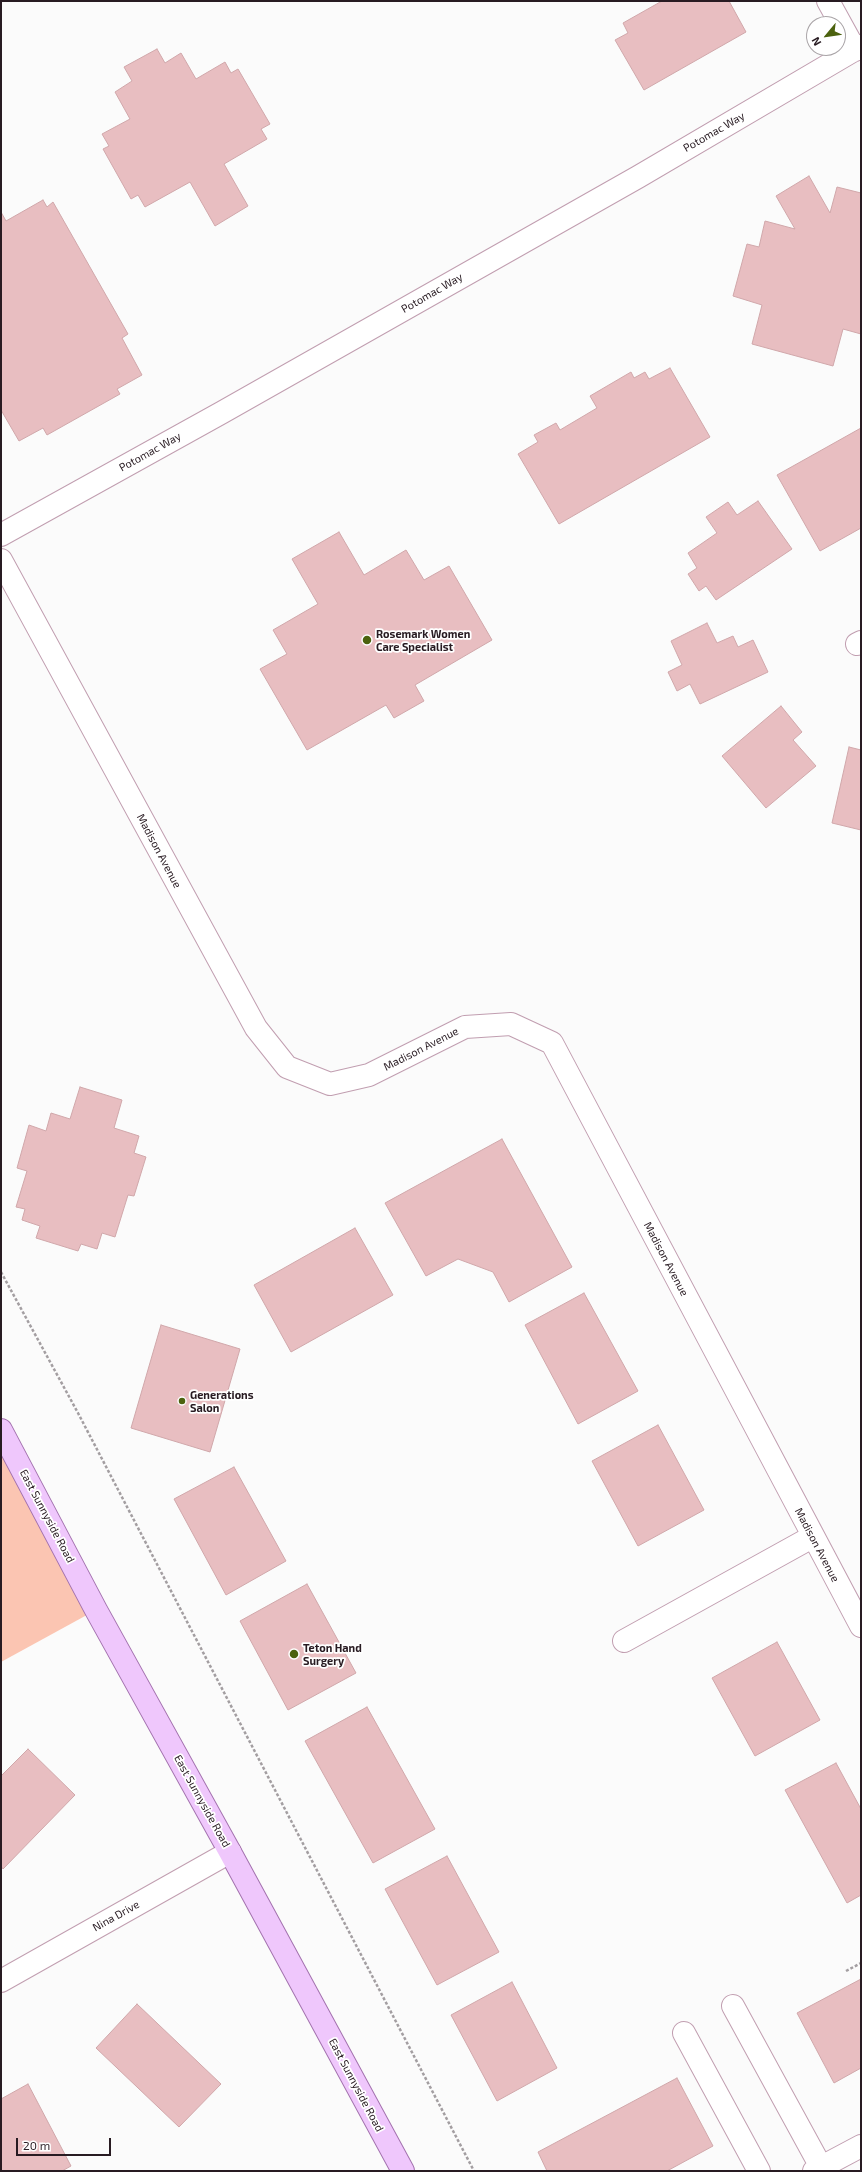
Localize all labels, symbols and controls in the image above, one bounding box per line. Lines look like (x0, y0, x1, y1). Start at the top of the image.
north arrow (806, 16, 846, 56)
text: N (808, 35, 824, 48)
street label: Potomac Way (681, 109, 747, 155)
street label: Potomac Way (399, 270, 465, 316)
street label: Potomac Way (117, 430, 183, 474)
place label: Rosemark Women Care Specialist (376, 627, 470, 653)
marker: Rosemark Women Care Specialist (361, 634, 373, 646)
street label: Madison Avenue (134, 812, 184, 890)
street label: Madison Avenue (381, 1024, 461, 1074)
street label: Madison Avenue (641, 1220, 691, 1298)
place label: Generations Salon (190, 1388, 254, 1414)
marker: Generations Salon (177, 1396, 187, 1406)
street label: East Sunnyside Road (17, 1467, 77, 1565)
street label: Madison Avenue (792, 1506, 842, 1584)
place label: Teton Hand Surgery (303, 1641, 362, 1667)
marker: Teton Hand Surgery (288, 1648, 300, 1660)
street label: East Sunnyside Road (171, 1752, 233, 1850)
street label: Nina Drive (90, 1898, 142, 1934)
street label: East Sunnyside Road (326, 2036, 386, 2134)
scale bar (18, 2130, 113, 2156)
text: 20 m (23, 2138, 50, 2152)

